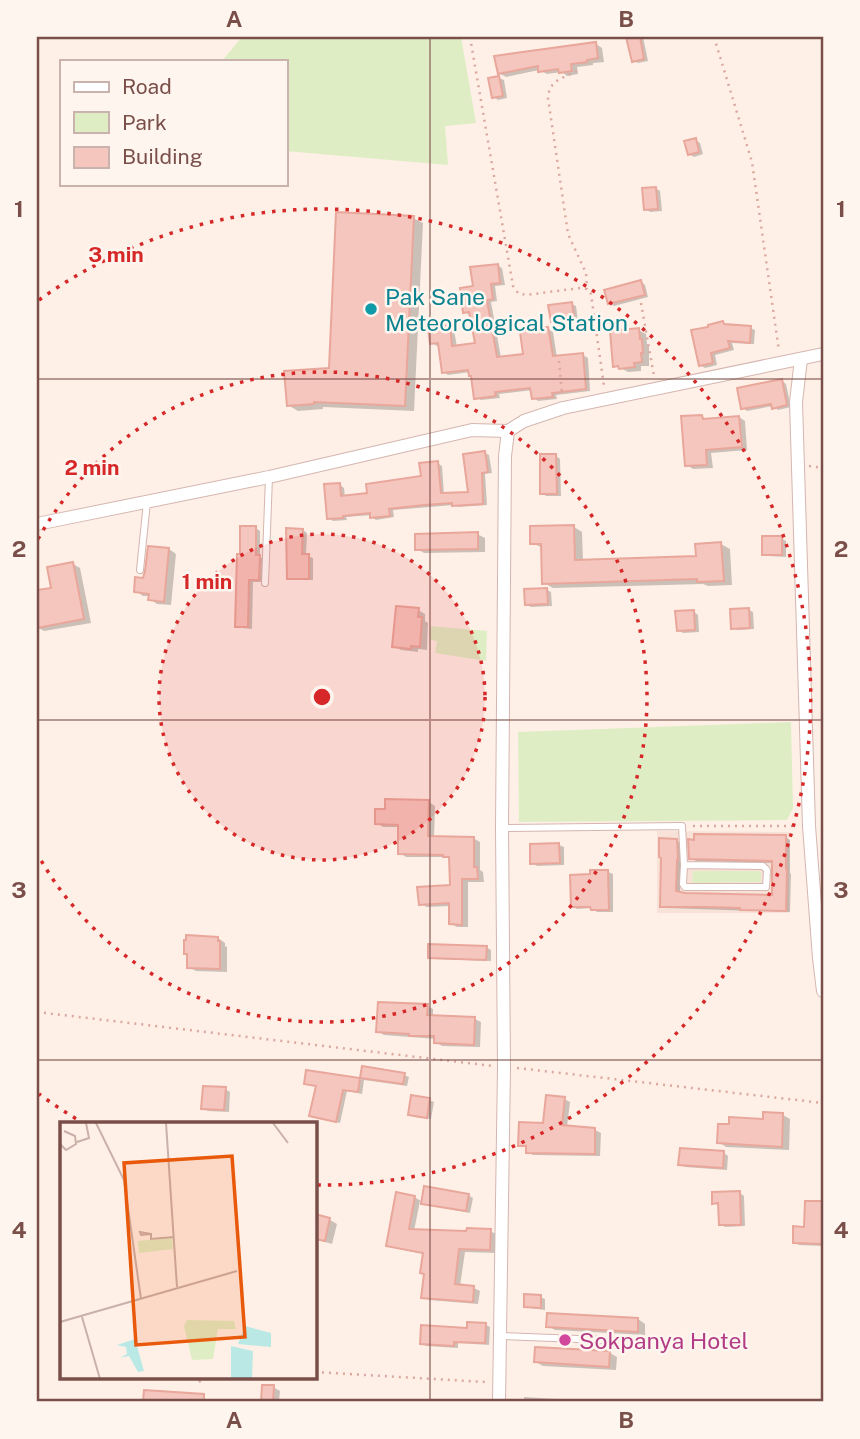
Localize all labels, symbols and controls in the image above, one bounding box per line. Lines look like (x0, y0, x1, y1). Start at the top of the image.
text: A (226, 5, 243, 32)
text: B (618, 5, 634, 32)
legend (60, 60, 287, 186)
text: Road (122, 74, 172, 99)
text: Park (122, 110, 167, 135)
text: Building (122, 144, 203, 169)
text: 1 (14, 195, 24, 222)
text: 1 (836, 195, 846, 222)
text: 3 min (88, 242, 144, 267)
place label: Pak Sane Meteorological Station (385, 283, 628, 336)
marker: Pak Sane Meteorological Station (363, 301, 379, 317)
text: 2 min (64, 455, 120, 480)
text: 2 (12, 535, 26, 562)
text: 2 (834, 535, 848, 562)
text: 1 min (182, 569, 232, 594)
centre of rings (310, 685, 334, 709)
text: 3 (11, 876, 27, 903)
text: 3 (833, 876, 849, 903)
inset map (60, 1122, 317, 1380)
text: 4 (11, 1216, 27, 1243)
text: 4 (833, 1216, 849, 1243)
place label: Sokpanya Hotel (579, 1327, 748, 1354)
marker: Sokpanya Hotel (557, 1332, 573, 1348)
text: A (226, 1406, 243, 1433)
text: B (618, 1406, 634, 1433)

